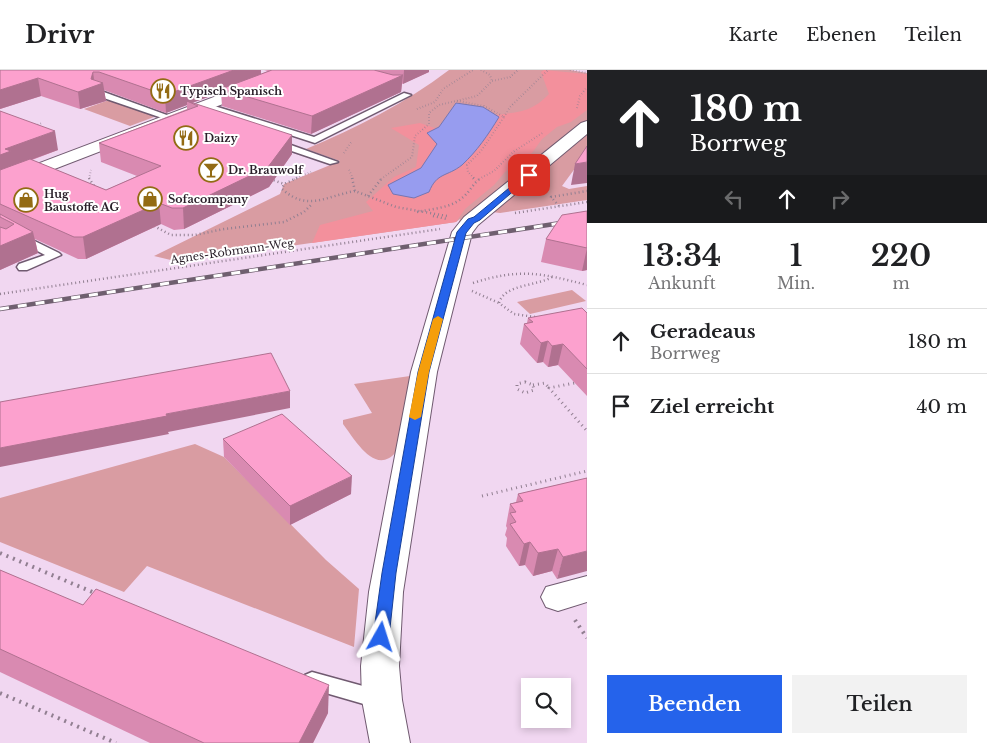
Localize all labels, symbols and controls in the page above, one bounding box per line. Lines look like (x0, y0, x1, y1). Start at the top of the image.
text: Drivr (25, 20, 94, 49)
text: Karte (728, 24, 778, 46)
text: Ebenen (806, 24, 876, 46)
text: Teilen (904, 24, 962, 46)
restaurant icon: Typisch Spanisch (150, 78, 176, 104)
place label: Typisch Spanisch (180, 84, 282, 98)
text: 180 m (690, 87, 802, 130)
icon: ahead (607, 90, 672, 155)
restaurant icon: Daizy (173, 125, 199, 151)
text: Borrweg (690, 130, 786, 157)
place label: Daizy (204, 131, 239, 145)
pin (508, 154, 550, 196)
bar icon: Dr. Brauwolf (198, 157, 224, 183)
icon: arrive (515, 161, 543, 189)
place label: Dr. Brauwolf (228, 163, 304, 177)
icon: left (720, 185, 748, 213)
icon: ahead (773, 185, 801, 213)
icon: right (826, 185, 854, 213)
shop icon: Sofacompany (137, 186, 163, 212)
shop icon: Hug Baustoffe AG (13, 187, 39, 213)
place label: Hug Baustoffe AG (44, 187, 119, 214)
place label: Sofacompany (168, 192, 249, 206)
street label: Agnes-Robmann-Weg (168, 235, 295, 267)
text: 13:34 (643, 237, 721, 274)
text: 1 (789, 237, 803, 274)
text: 220 (871, 237, 931, 274)
text: Ankunft (648, 273, 716, 293)
text: Min. (777, 273, 815, 293)
text: m (892, 273, 910, 293)
text: Geradeaus (650, 320, 756, 343)
icon: ahead (607, 327, 635, 355)
text: 180 m (908, 330, 967, 353)
text: Borrweg (650, 343, 720, 363)
icon: arrive (607, 392, 635, 420)
text: Ziel erreicht (650, 395, 774, 418)
text: 40 m (916, 395, 967, 418)
position arrow (354, 610, 406, 662)
button: Beenden (607, 675, 782, 733)
button: Teilen (792, 675, 967, 733)
map controls (521, 678, 571, 728)
button: search (521, 678, 571, 728)

